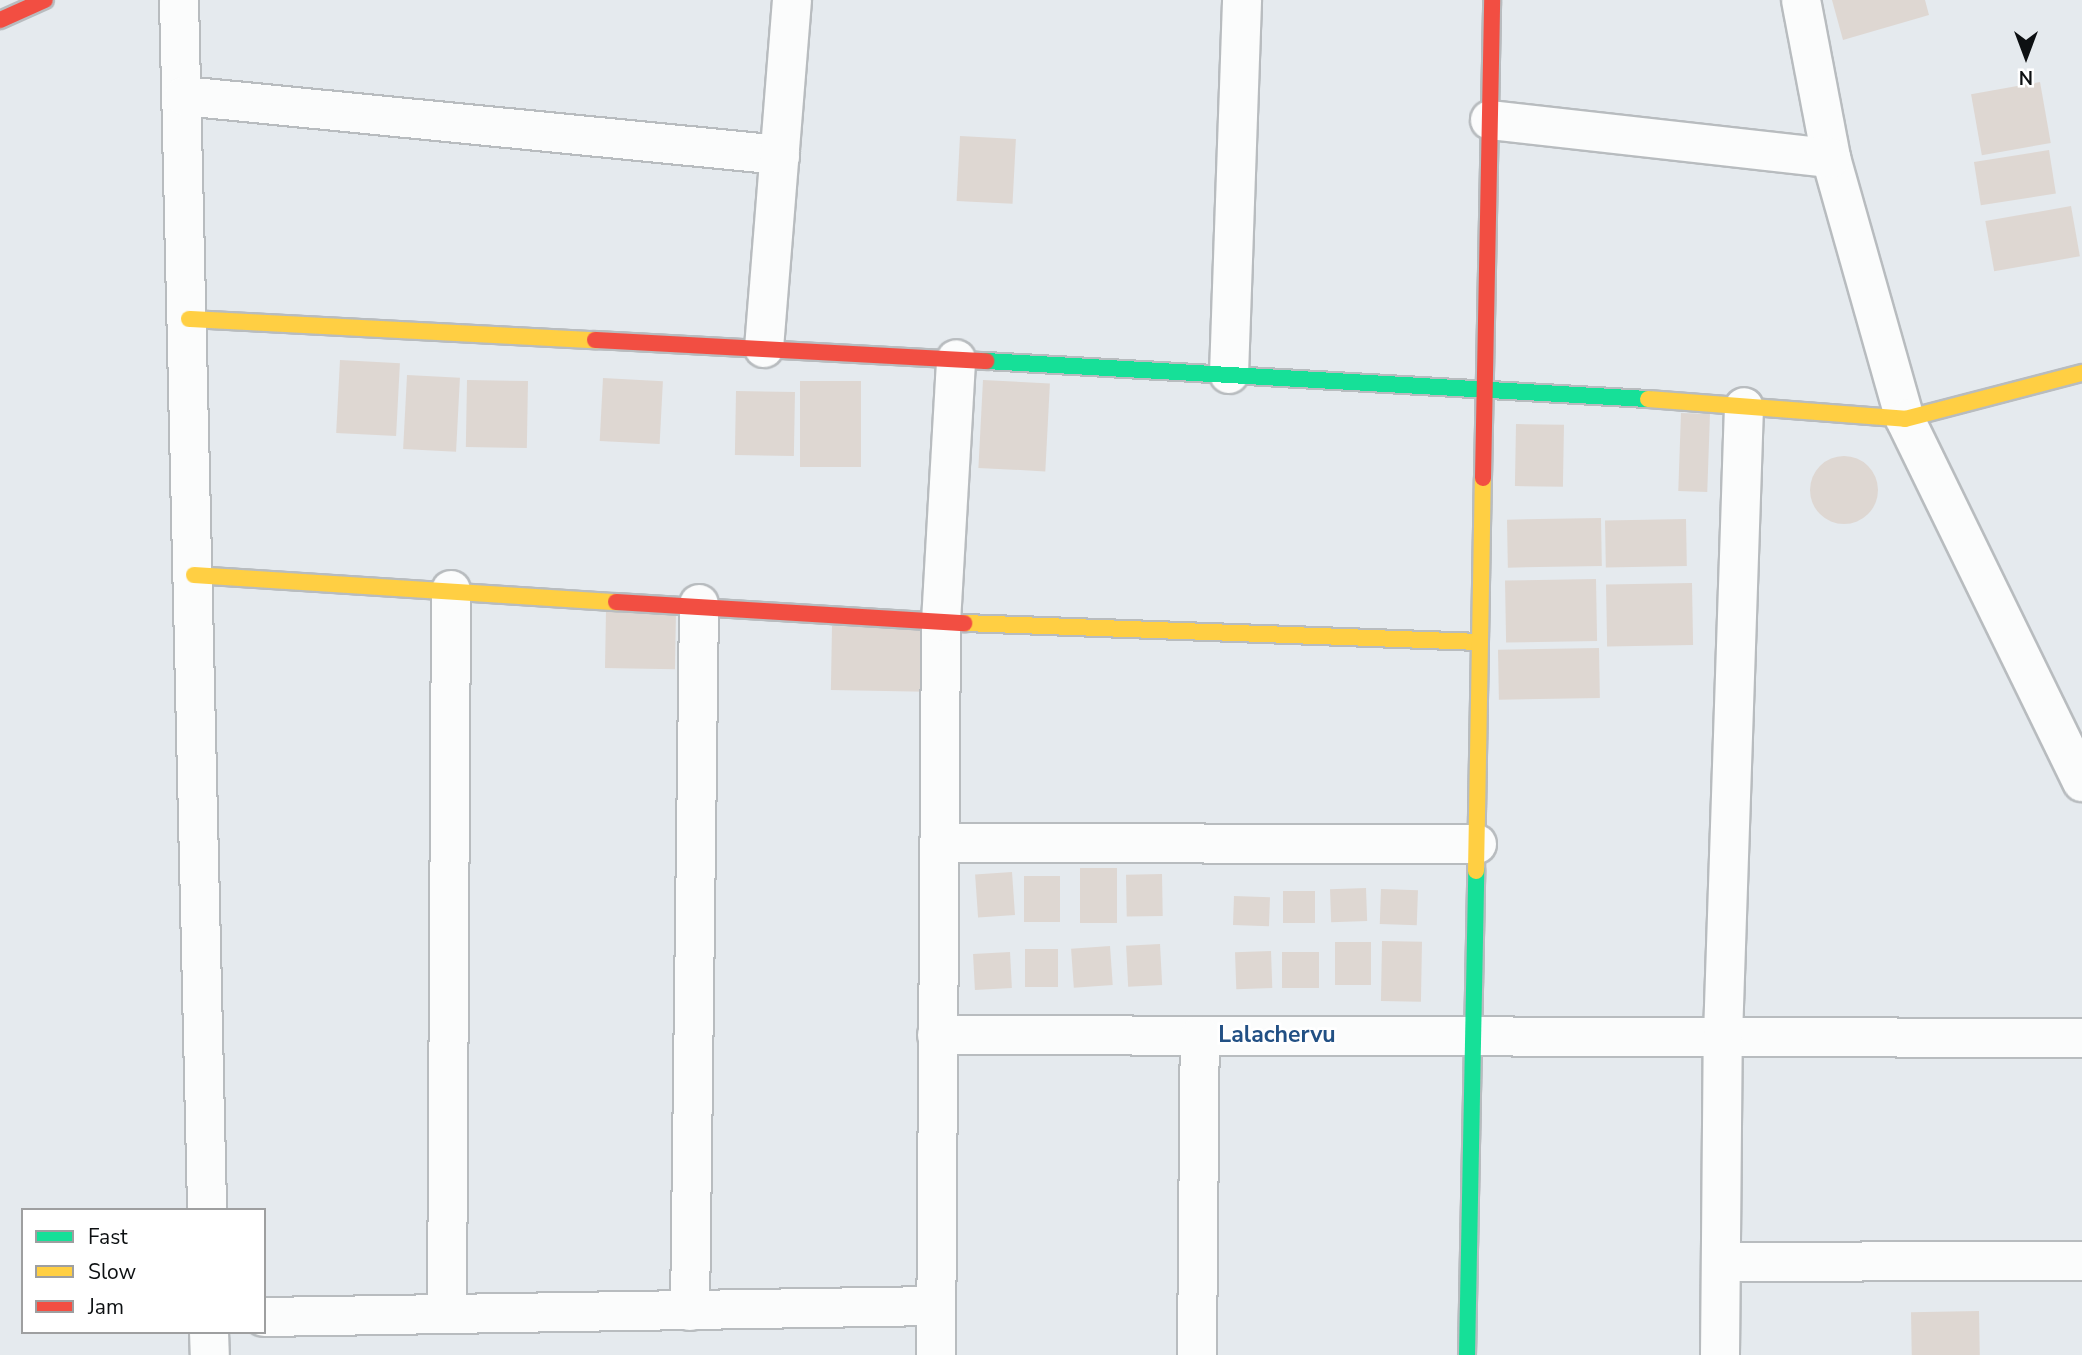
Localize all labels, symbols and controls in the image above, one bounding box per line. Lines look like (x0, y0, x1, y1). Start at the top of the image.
north arrow (1991, 21, 2061, 91)
text: N (2019, 64, 2033, 90)
district label: Lalachervu (1218, 1021, 1336, 1049)
legend (21, 1208, 266, 1334)
text: Fast (88, 1223, 128, 1251)
text: Slow (88, 1258, 136, 1286)
text: Jam (88, 1293, 124, 1321)

